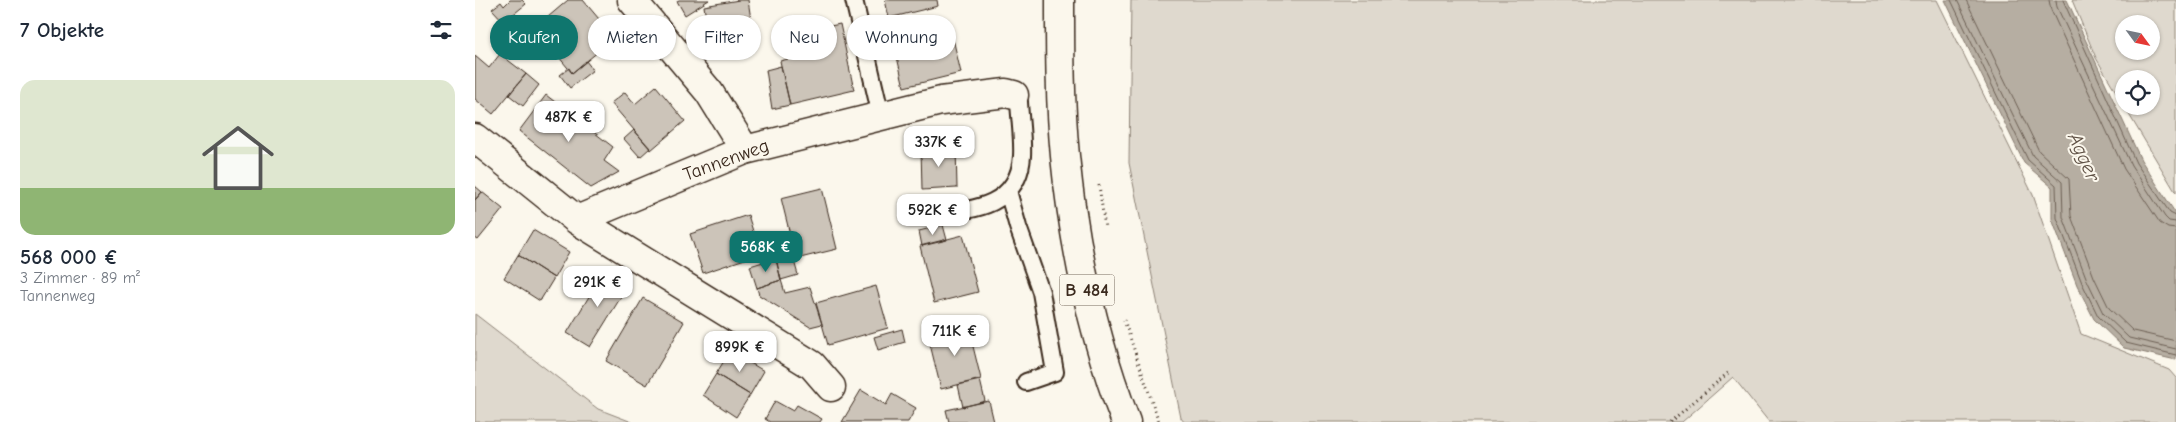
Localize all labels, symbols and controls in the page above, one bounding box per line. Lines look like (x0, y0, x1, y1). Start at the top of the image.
chip: Kaufen (490, 15, 578, 60)
chip: Mieten (588, 15, 676, 60)
chip: Filter (686, 15, 761, 60)
chip: Neu (771, 15, 837, 60)
chip: Wohnung (847, 15, 956, 60)
north arrow (2115, 15, 2160, 60)
map controls (2115, 15, 2160, 115)
icon: filters (427, 16, 455, 44)
text: 7 Objekte (20, 18, 104, 42)
button: locate (2115, 70, 2160, 115)
pin: 487K € (528, 100, 610, 143)
text: 487K € (545, 108, 593, 126)
icon: home (193, 113, 283, 203)
pin: 337K € (898, 126, 980, 168)
water label: Agger (2063, 128, 2105, 186)
text: 337K € (915, 133, 963, 151)
street label: Tannenweg (680, 134, 772, 186)
pin: 592K € (892, 194, 974, 236)
text: 592K € (908, 201, 958, 219)
pin: 568K € (725, 230, 807, 273)
text: 568K € (741, 238, 791, 256)
text: 568 000 € (20, 245, 118, 269)
pin: 291K € (557, 266, 639, 308)
text: 3 Zimmer · 89 m² (20, 269, 140, 287)
text: 291K € (574, 273, 622, 291)
road number: B 484 (1059, 274, 1115, 306)
text: Tannenweg (20, 287, 95, 305)
pin: 711K € (914, 314, 996, 357)
text: 711K € (932, 322, 978, 340)
pin: 899K € (699, 330, 781, 373)
text: 899K € (715, 338, 765, 356)

